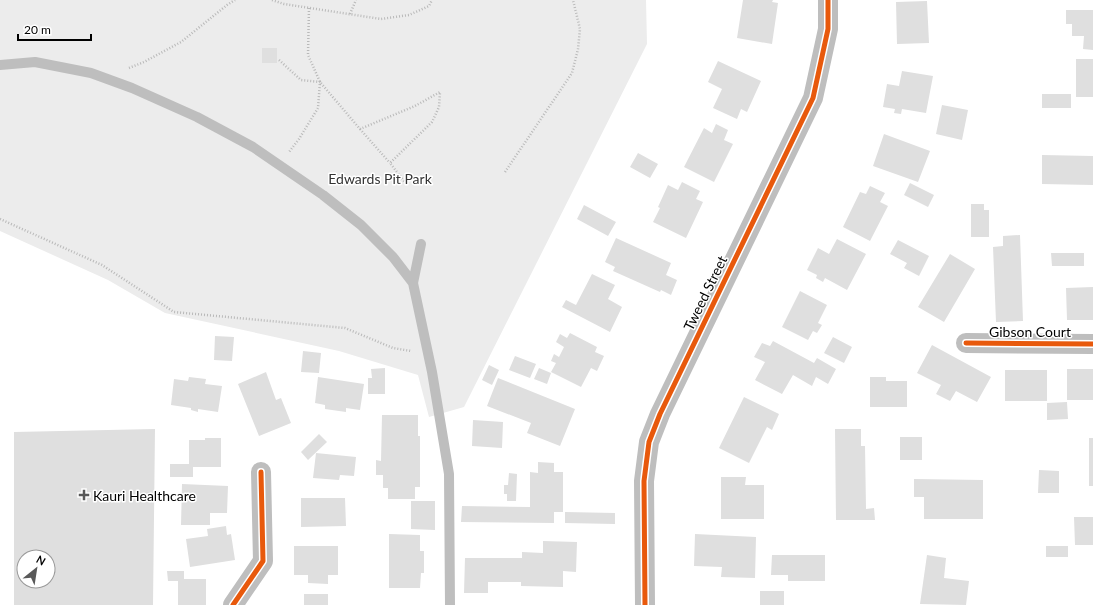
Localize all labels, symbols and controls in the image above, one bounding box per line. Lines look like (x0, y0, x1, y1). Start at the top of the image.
scale bar (18, 16, 91, 42)
text: 20 m (24, 22, 51, 37)
park label: Edwards Pit Park (328, 170, 433, 187)
street label: Tweed Street (680, 253, 730, 333)
street label: Gibson Court (989, 323, 1071, 340)
place label: Kauri Healthcare (93, 487, 196, 504)
marker: Kauri Healthcare (78, 489, 90, 501)
north arrow (16, 549, 56, 589)
text: N (34, 552, 48, 568)

